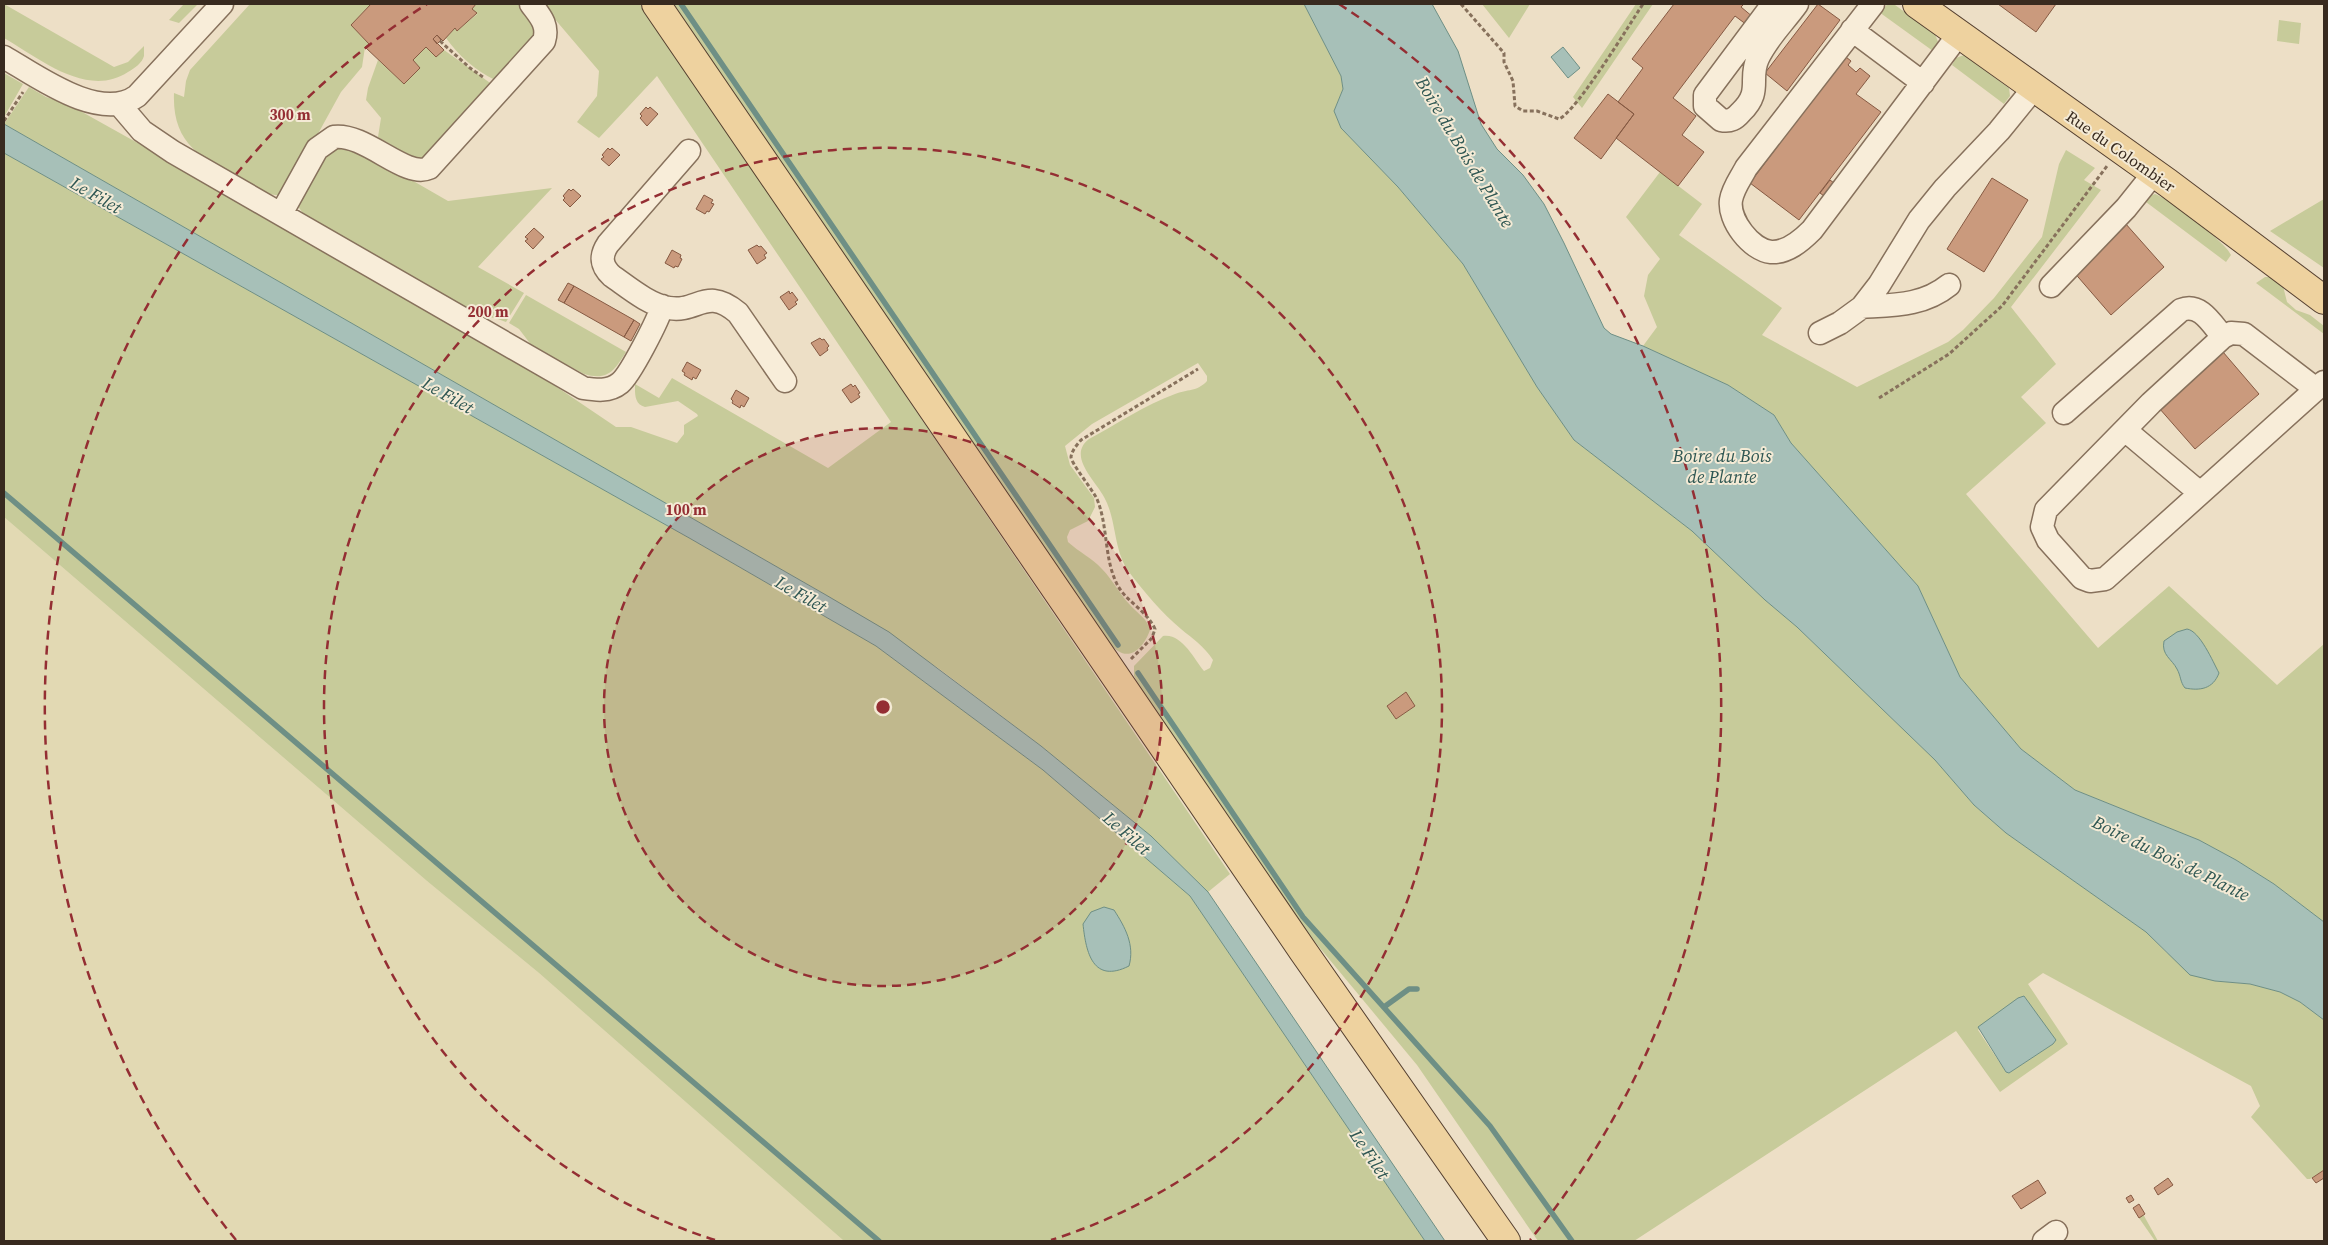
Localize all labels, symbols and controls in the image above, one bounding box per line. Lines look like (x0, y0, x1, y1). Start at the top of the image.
water label: Boire du Bois de Plante (1409, 71, 1520, 233)
text: 300 m (269, 104, 311, 125)
street label: Rue du Colombier (2062, 105, 2180, 197)
water label: Le Filet (65, 170, 127, 220)
text: 200 m (467, 301, 509, 322)
water label: Le Filet (417, 370, 479, 420)
water label: Boire du Bois de Plante (1672, 443, 1772, 489)
text: 100 m (665, 499, 707, 520)
water label: Le Filet (770, 569, 832, 619)
centre of rings (874, 698, 892, 716)
water label: Le Filet (1097, 805, 1157, 861)
water label: Boire du Bois de Plante (2087, 809, 2254, 907)
water label: Le Filet (1344, 1123, 1396, 1185)

